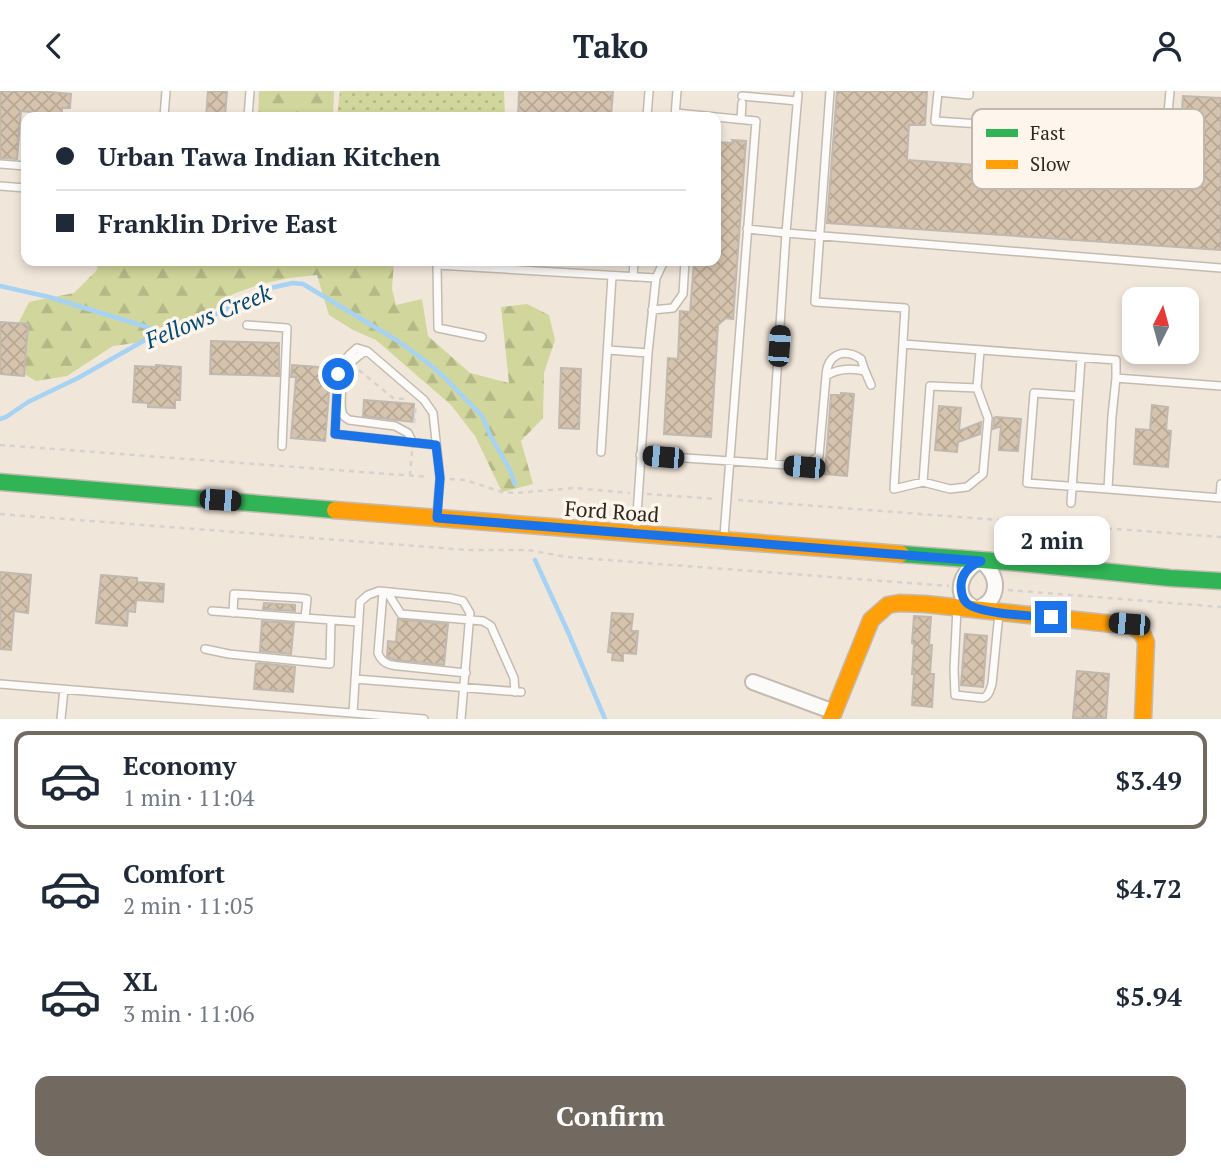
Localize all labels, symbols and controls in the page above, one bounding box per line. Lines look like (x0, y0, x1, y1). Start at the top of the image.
text: Tako (573, 25, 648, 67)
icon: back (35, 27, 73, 65)
icon: person (1148, 27, 1186, 65)
legend (972, 109, 1204, 189)
text: Fast (1030, 120, 1065, 145)
text: Urban Tawa Indian Kitchen (98, 139, 441, 173)
text: Slow (1030, 151, 1071, 176)
text: Franklin Drive East (98, 206, 337, 240)
water label: Fellows Creek (139, 276, 277, 356)
north arrow (1122, 287, 1199, 364)
map controls (1122, 287, 1199, 364)
car (768, 324, 791, 368)
route start (322, 358, 354, 390)
car (642, 445, 685, 469)
car (783, 455, 826, 479)
car (199, 488, 242, 512)
street label: Ford Road (564, 494, 661, 528)
callout: 2 min (993, 515, 1109, 565)
text: 2 min (1021, 525, 1083, 556)
route end (1035, 601, 1067, 633)
car (1108, 612, 1151, 636)
text: Economy (123, 748, 236, 782)
icon: car (39, 749, 102, 812)
text: $3.49 (1116, 763, 1182, 797)
text: 1 min · 11:04 (123, 782, 255, 813)
text: Comfort (123, 856, 225, 890)
icon: car (39, 857, 102, 920)
text: $4.72 (1116, 871, 1182, 905)
text: 2 min · 11:05 (123, 890, 255, 921)
text: XL (123, 964, 157, 998)
icon: car (39, 965, 102, 1028)
text: $5.94 (1116, 979, 1182, 1013)
text: 3 min · 11:06 (123, 998, 255, 1029)
button: Confirm (35, 1076, 1186, 1156)

